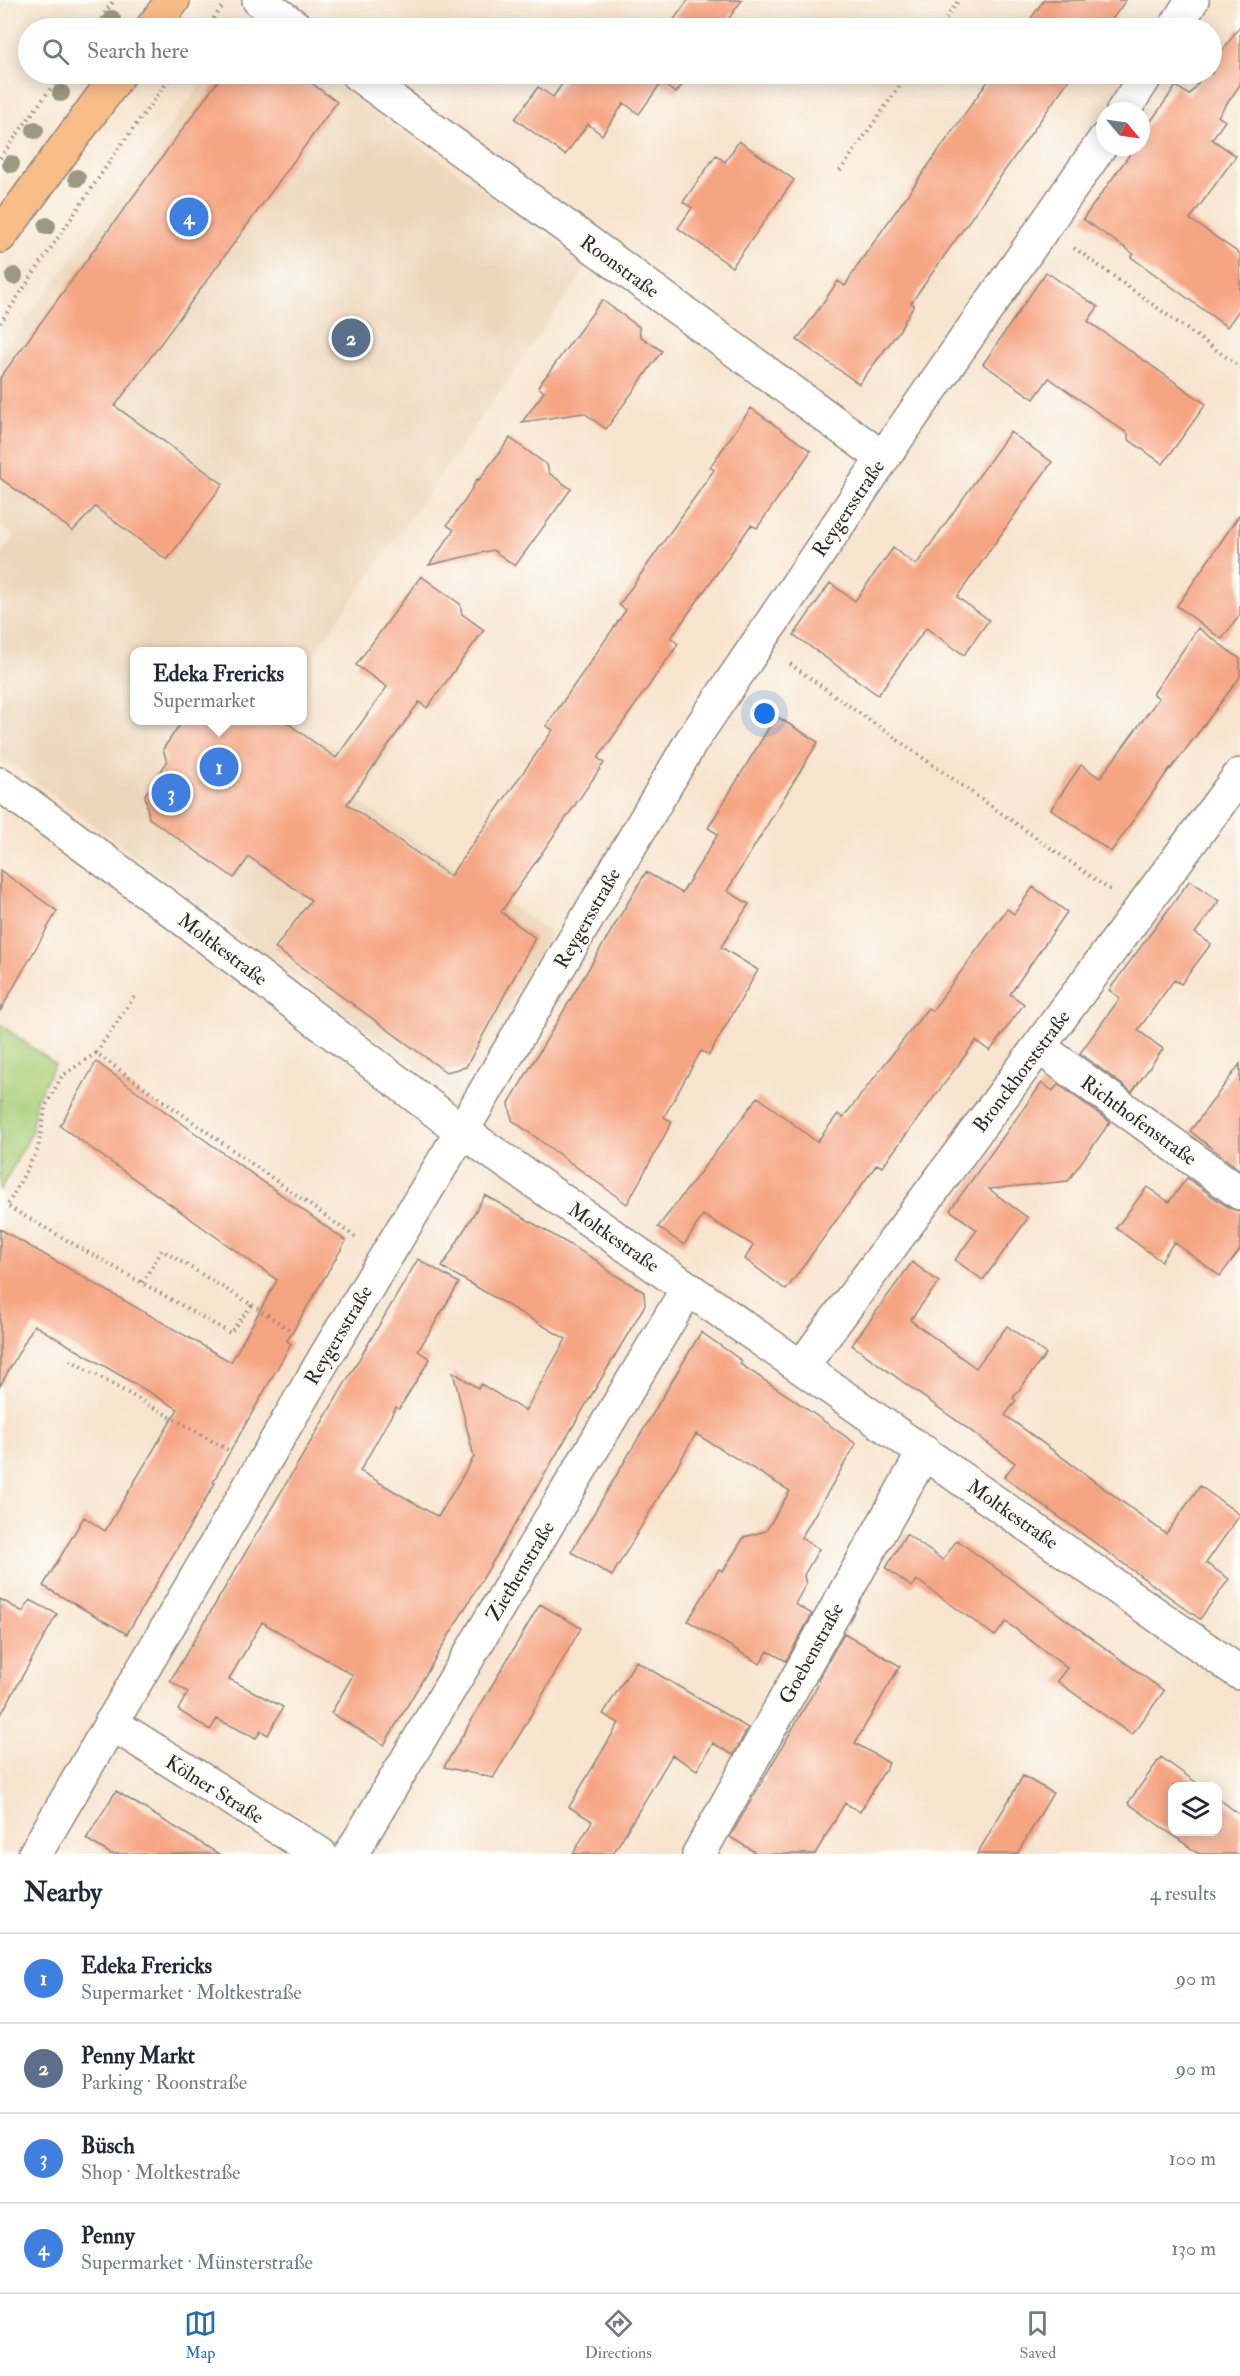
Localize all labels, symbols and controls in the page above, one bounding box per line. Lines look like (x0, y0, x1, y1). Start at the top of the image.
search box (18, 18, 1222, 84)
icon: search (39, 35, 72, 68)
text: Search here (87, 37, 189, 65)
north arrow (1096, 102, 1150, 156)
pin: 4 (170, 194, 208, 240)
street label: Roonstraße (575, 229, 664, 304)
pin: 2 (332, 316, 370, 360)
street label: Reygersstraße (807, 455, 890, 562)
popup (130, 647, 307, 725)
text: Edeka Frericks (153, 660, 284, 688)
text: Supermarket (153, 688, 255, 713)
your location (750, 699, 779, 728)
pin: 1 (200, 744, 238, 789)
pin: 3 (152, 770, 190, 816)
street label: Reygersstraße (549, 864, 626, 973)
street label: Moltkestraße (173, 908, 272, 991)
street label: Bronckhorststraße (967, 1005, 1076, 1137)
street label: Richthofenstraße (1076, 1070, 1202, 1171)
street label: Moltkestraße (563, 1197, 664, 1278)
street label: Reygersstraße (299, 1281, 378, 1390)
street label: Moltkestraße (962, 1474, 1063, 1555)
street label: Ziethenstraße (481, 1517, 560, 1626)
street label: Goebenstraße (773, 1598, 849, 1708)
street label: Kölner Straße (161, 1749, 268, 1829)
map controls (1168, 1782, 1222, 1836)
button: layers (1168, 1782, 1222, 1836)
text: Nearby (24, 1877, 102, 1909)
text: 4 results (1150, 1881, 1216, 1906)
text: Edeka Frericks (81, 1952, 212, 1980)
text: 1 (40, 1966, 47, 1991)
text: 90 m (1176, 1966, 1216, 1991)
text: Supermarket · Moltkestraße (81, 1980, 302, 2005)
text: Penny Markt (81, 2042, 195, 2070)
text: 2 (38, 2056, 49, 2081)
text: 90 m (1176, 2056, 1216, 2081)
text: Parking · Roonstraße (81, 2070, 247, 2095)
text: Büsch (81, 2132, 135, 2160)
text: 3 (40, 2146, 47, 2171)
text: 100 m (1169, 2146, 1216, 2171)
text: Shop · Moltkestraße (81, 2160, 240, 2185)
text: Penny (81, 2222, 135, 2250)
text: 4 (38, 2236, 49, 2261)
text: 130 m (1171, 2236, 1216, 2261)
text: Supermarket · Münsterstraße (81, 2250, 313, 2275)
tab: Map (184, 2307, 217, 2363)
tab: Directions (585, 2307, 652, 2363)
tab: Saved (1020, 2307, 1056, 2363)

